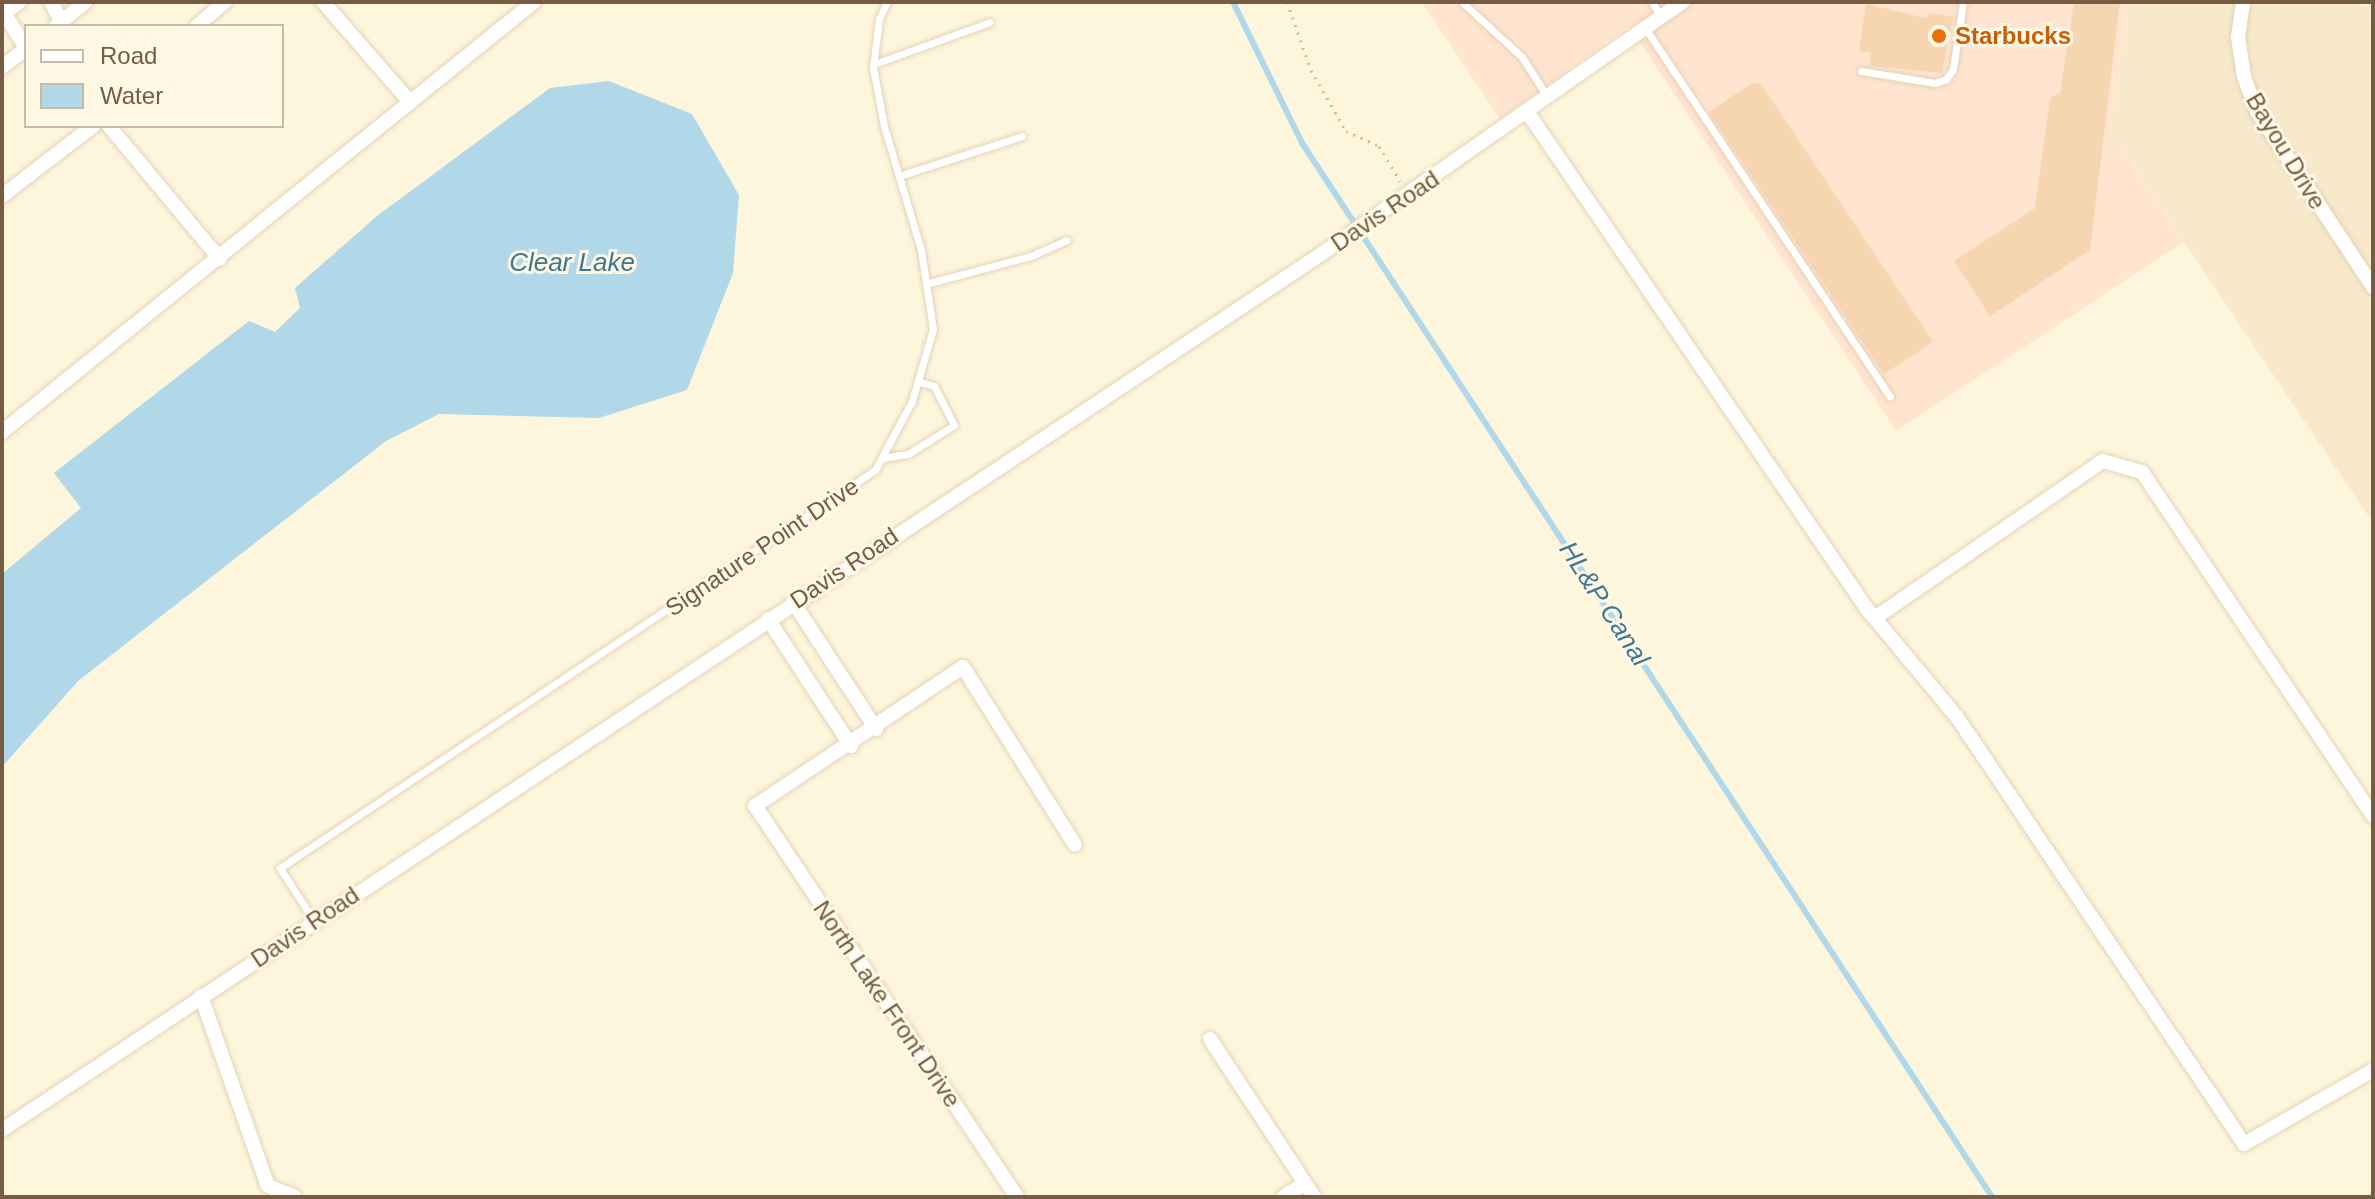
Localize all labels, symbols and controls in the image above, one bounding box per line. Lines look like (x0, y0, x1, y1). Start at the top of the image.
place label: Starbucks (1955, 22, 2071, 50)
legend (24, 24, 284, 128)
marker: Starbucks (1930, 27, 1948, 45)
text: Road (100, 42, 157, 69)
text: Water (100, 82, 163, 109)
street label: Bayou Drive (2240, 88, 2332, 214)
street label: Davis Road (1326, 164, 1444, 258)
water label: Clear Lake (509, 247, 635, 279)
street label: Signature Point Drive (660, 472, 864, 622)
street label: Davis Road (785, 521, 903, 615)
water label: HL&P Canal (1552, 536, 1656, 672)
street label: Davis Road (246, 880, 364, 974)
street label: North Lake Front Drive (807, 895, 967, 1113)

